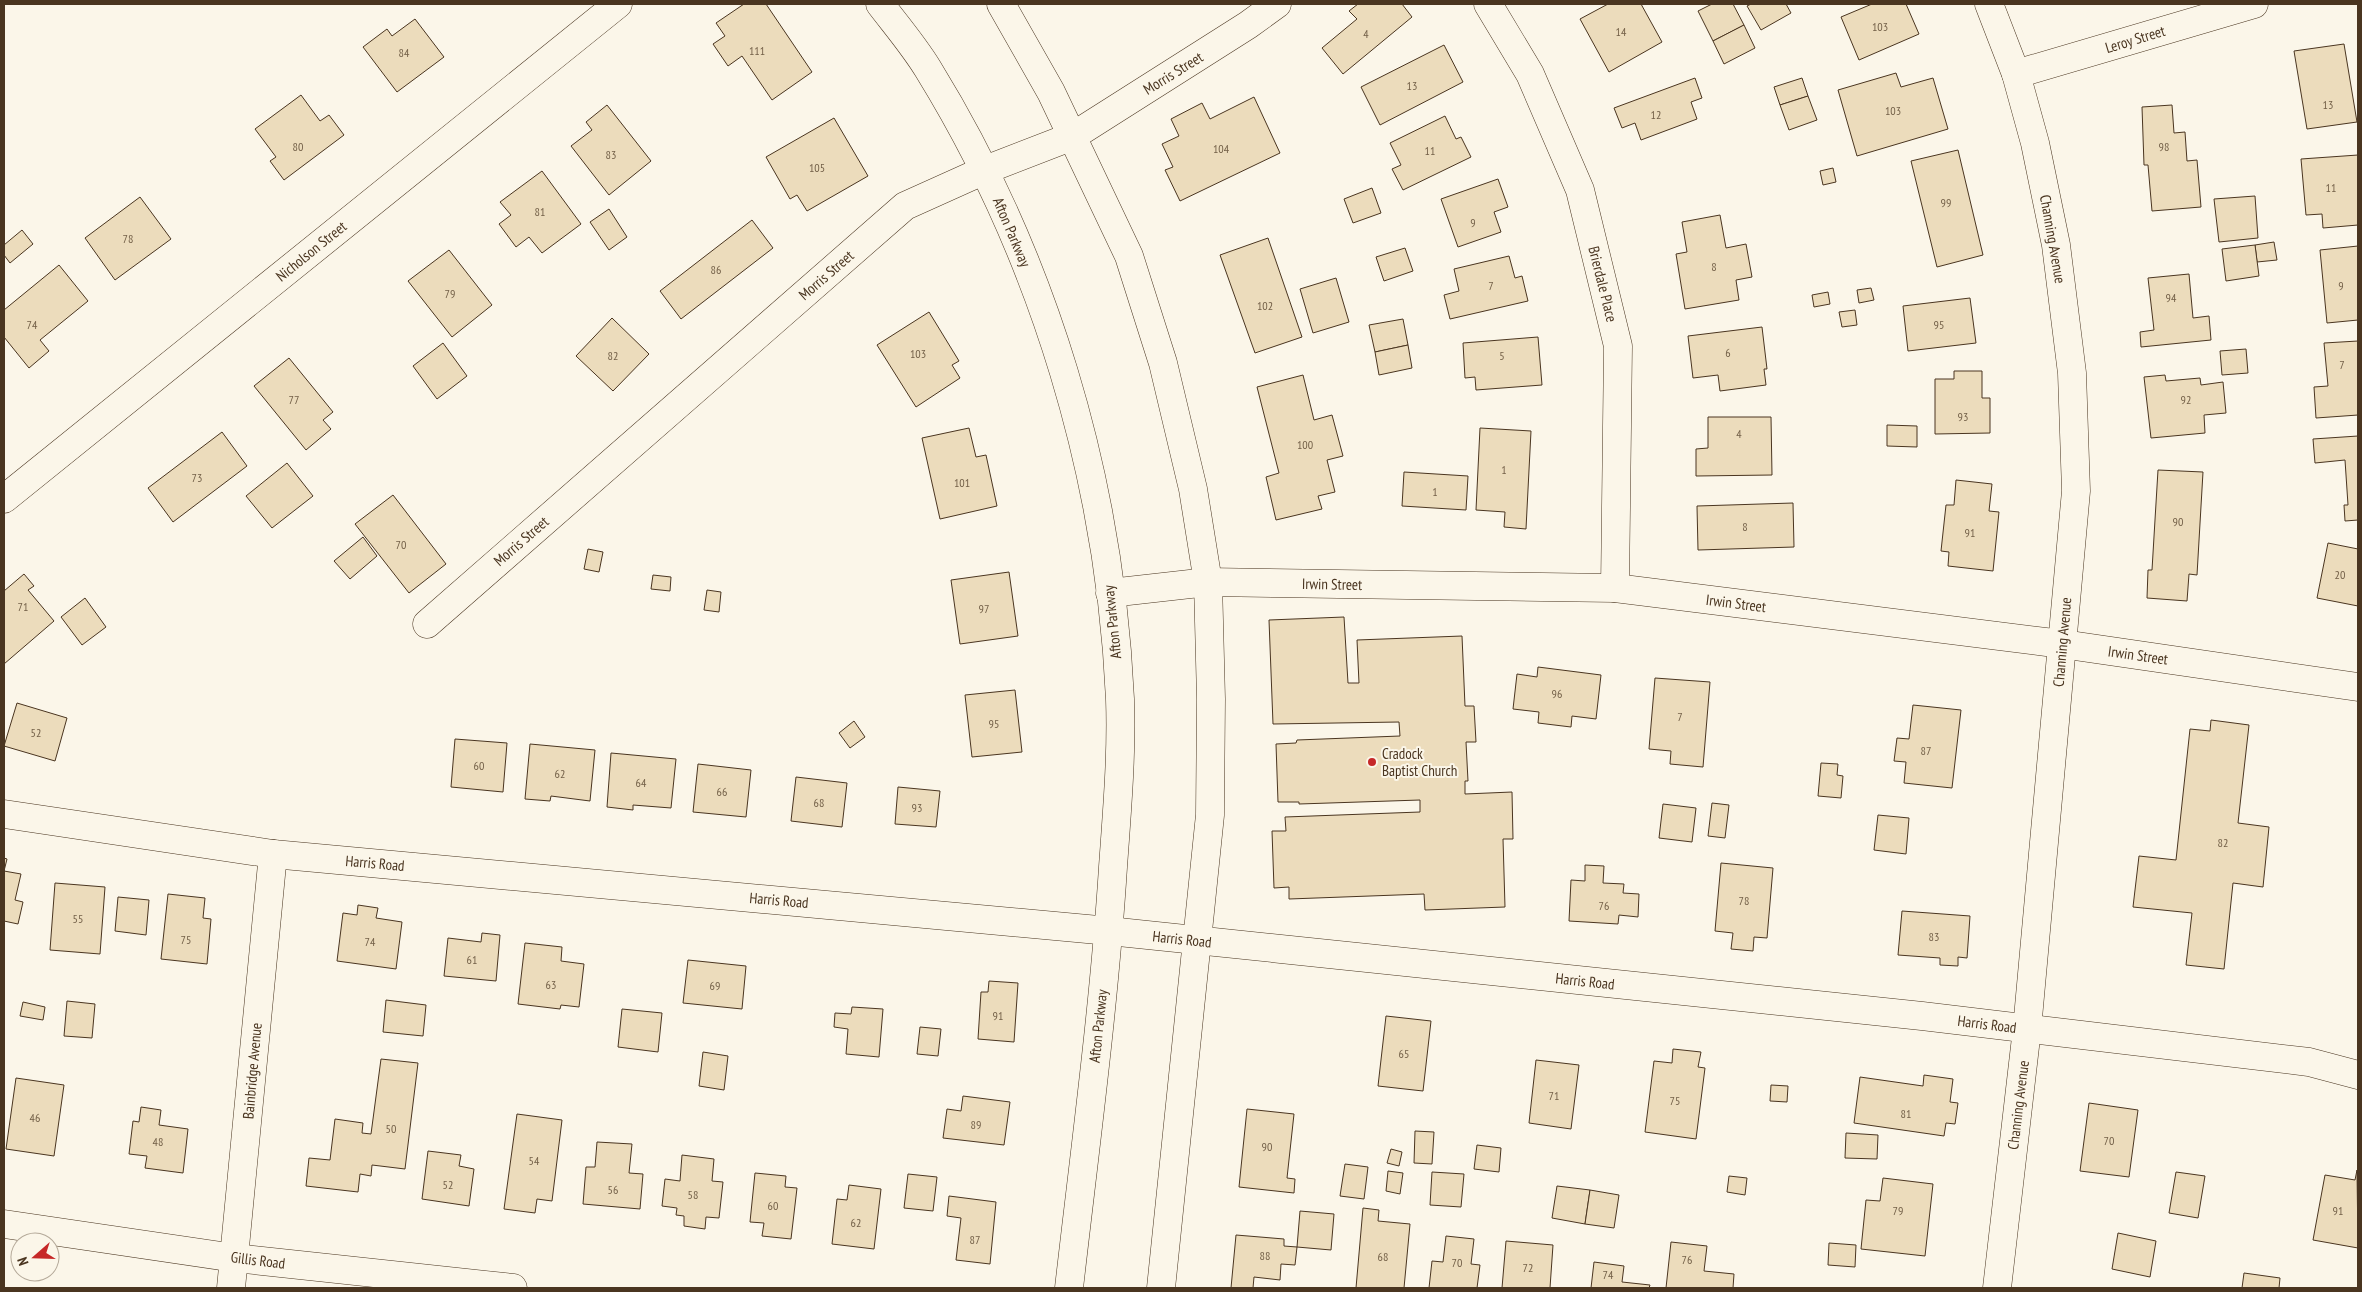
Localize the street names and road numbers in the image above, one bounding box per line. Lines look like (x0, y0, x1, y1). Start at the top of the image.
street label: Leroy Street (2103, 21, 2167, 57)
street label: Morris Street (1140, 47, 1206, 99)
street label: Channing Avenue (2036, 193, 2070, 285)
street label: Afton Parkway (989, 194, 1035, 270)
street label: Nicholson Street (272, 217, 350, 285)
street label: Brierdale Place (1584, 244, 1622, 324)
street label: Morris Street (795, 246, 857, 304)
street label: Morris Street (490, 512, 552, 570)
street label: Irwin Street (1302, 574, 1362, 594)
street label: Afton Parkway (1099, 584, 1125, 660)
street label: Irwin Street (1705, 590, 1767, 616)
street label: Channing Avenue (2049, 597, 2075, 687)
street label: Irwin Street (2107, 641, 2169, 669)
street label: Harris Road (345, 851, 405, 875)
street label: Harris Road (749, 888, 809, 912)
street label: Harris Road (1151, 926, 1213, 952)
street label: Harris Road (1554, 968, 1616, 994)
street label: Afton Parkway (1085, 988, 1111, 1064)
street label: Harris Road (1956, 1011, 2018, 1037)
street label: Bainbridge Avenue (238, 1022, 266, 1120)
street label: Channing Avenue (2003, 1059, 2033, 1151)
street label: Gillis Road (230, 1247, 286, 1273)

